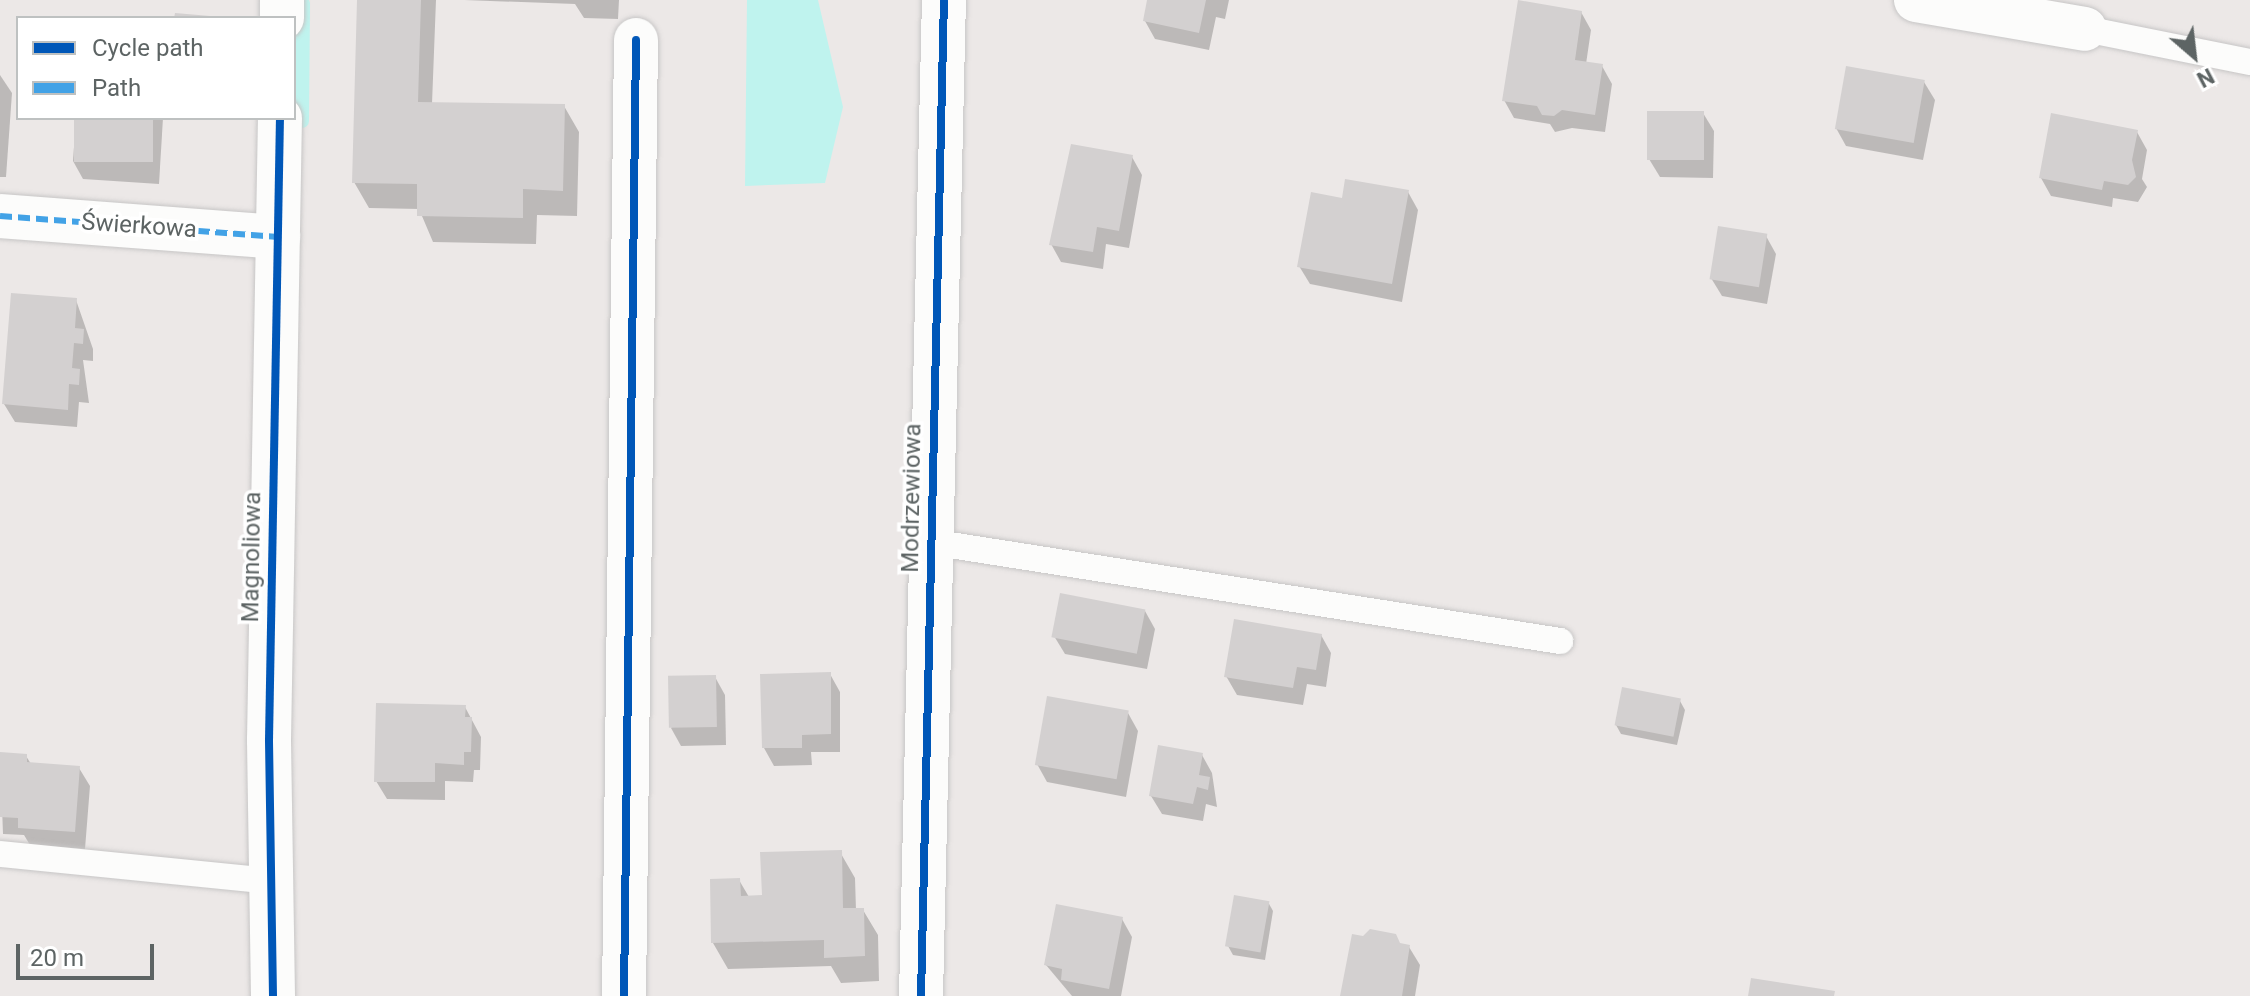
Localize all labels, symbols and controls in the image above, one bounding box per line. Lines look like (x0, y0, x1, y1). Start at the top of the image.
legend (16, 16, 296, 120)
north arrow (2154, 16, 2234, 96)
text: Cycle path (92, 34, 204, 62)
text: N (2193, 63, 2218, 92)
text: Path (92, 74, 141, 102)
street label: Świerkowa (80, 208, 198, 244)
street label: Modrzewiowa (896, 423, 928, 573)
street label: Magnoliowa (236, 491, 268, 623)
scale bar (20, 928, 158, 978)
text: 20 m (30, 944, 84, 972)

